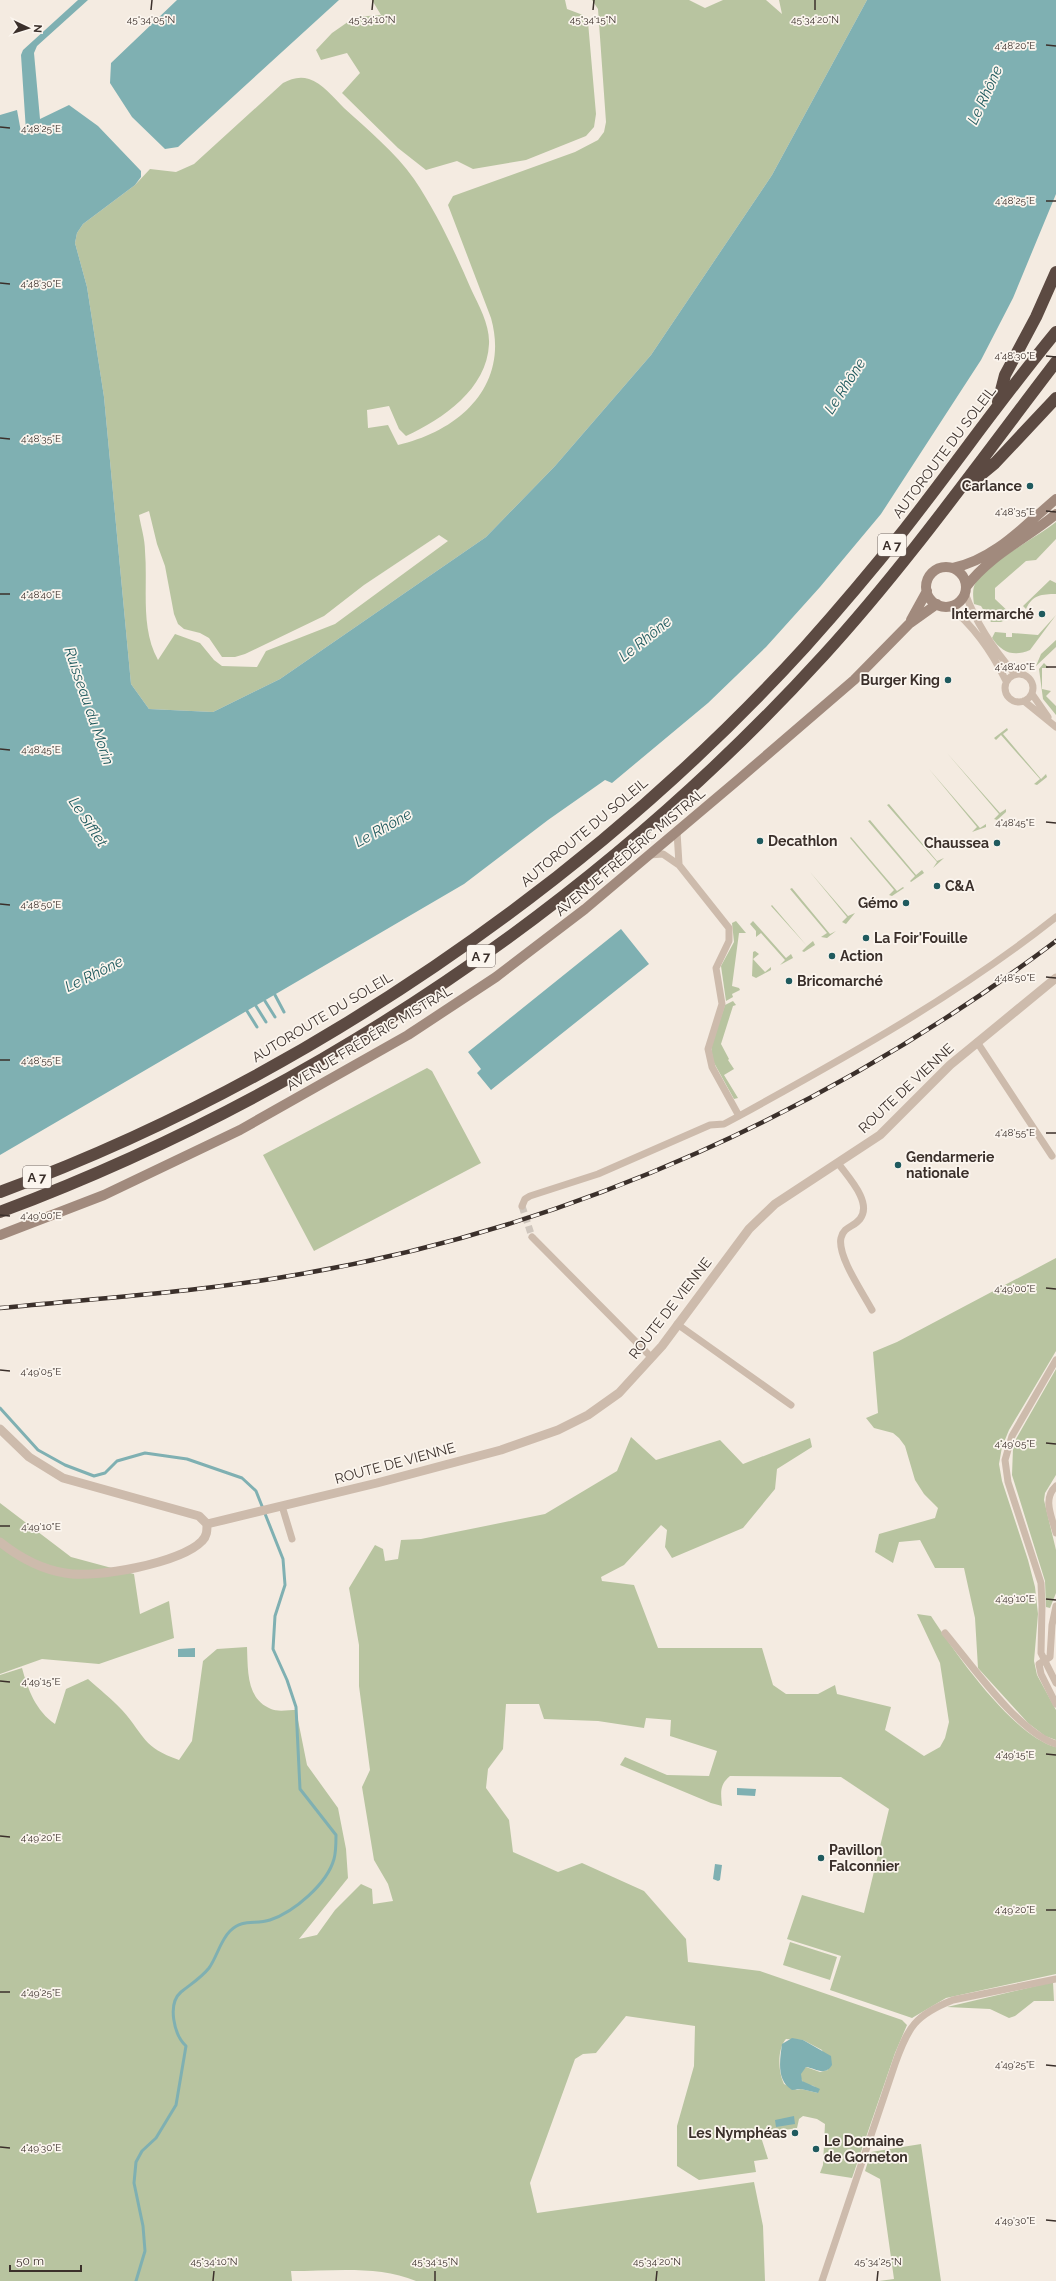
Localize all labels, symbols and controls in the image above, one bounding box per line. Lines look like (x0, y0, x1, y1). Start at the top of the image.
north arrow (8, 8, 48, 48)
text: 45°34'05"N (127, 14, 175, 25)
text: 45°34'10"N (348, 14, 396, 25)
text: 45°34'15"N (570, 14, 616, 25)
text: 45°34'20"N (791, 14, 839, 25)
text: N (31, 24, 44, 33)
text: 4°48'20"E (995, 40, 1035, 51)
water label: Le Rhône (964, 63, 1006, 127)
text: 4°48'25"E (21, 123, 61, 134)
text: 4°48'25"E (995, 195, 1035, 206)
text: 4°48'30"E (21, 278, 61, 289)
text: 4°48'30"E (995, 350, 1035, 361)
water label: Le Rhône (820, 355, 870, 417)
street label: AUTOROUTE DU SOLEIL (889, 383, 999, 521)
text: 4°48'35"E (21, 433, 61, 444)
place label: Carlance (962, 478, 1023, 494)
marker: Carlance (1025, 481, 1035, 491)
text: 4°48'35"E (995, 506, 1035, 517)
road number: A 7 (878, 534, 906, 556)
text: 4°48'40"E (21, 589, 61, 600)
place label: Intermarché (951, 606, 1035, 622)
marker: Intermarché (1037, 609, 1047, 619)
water label: Le Rhône (615, 612, 675, 666)
water label: Ruisseau du Morin (60, 645, 118, 767)
text: 4°48'40"E (995, 661, 1035, 672)
place label: Burger King (861, 672, 940, 688)
marker: Burger King (943, 675, 953, 685)
text: 4°48'45"E (21, 744, 61, 755)
street label: AUTOROUTE DU SOLEIL (517, 774, 651, 890)
street label: AVENUE FRÉDÉRIC MISTRAL (551, 784, 708, 919)
water label: Le Sifflet (65, 794, 111, 850)
water label: Le Rhône (351, 805, 415, 851)
text: 4°48'45"E (995, 817, 1035, 828)
place label: Decathlon (768, 833, 837, 849)
place label: Chaussea (924, 835, 989, 851)
marker: Decathlon (755, 836, 765, 846)
marker: Chaussea (992, 838, 1002, 848)
place label: C&A (945, 878, 975, 894)
marker: C&A (932, 881, 942, 891)
place label: Gémo (858, 895, 899, 911)
marker: Gémo (901, 898, 911, 908)
text: 4°48'50"E (21, 899, 61, 910)
place label: La Foir'Fouille (874, 930, 968, 946)
marker: La Foir'Fouille (861, 933, 871, 943)
road number: A 7 (467, 945, 495, 967)
place label: Action (840, 948, 883, 964)
marker: Action (827, 951, 837, 961)
water label: Le Rhône (62, 952, 126, 996)
street label: AUTOROUTE DU SOLEIL (249, 969, 395, 1065)
text: 4°48'50"E (995, 972, 1035, 983)
place label: Bricomarché (797, 973, 884, 989)
marker: Bricomarché (784, 976, 794, 986)
street label: AVENUE FRÉDÉRIC MISTRAL (283, 981, 454, 1094)
street label: ROUTE DE VIENNE (855, 1040, 957, 1136)
text: 4°48'55"E (21, 1055, 61, 1066)
text: 4°48'55"E (995, 1127, 1035, 1138)
place label: Gendarmerie nationale (906, 1149, 995, 1181)
marker: Gendarmerie nationale (893, 1160, 903, 1170)
road number: A 7 (23, 1166, 51, 1188)
text: 4°49'00"E (20, 1210, 62, 1221)
street label: ROUTE DE VIENNE (625, 1254, 715, 1362)
text: 4°49'00"E (994, 1283, 1036, 1294)
text: 4°49'05"E (21, 1366, 61, 1377)
text: 4°49'05"E (995, 1438, 1035, 1449)
street label: ROUTE DE VIENNE (333, 1439, 457, 1487)
text: 4°49'10"E (21, 1521, 61, 1532)
text: 4°49'10"E (995, 1593, 1035, 1604)
text: 4°49'15"E (22, 1676, 60, 1687)
text: 4°49'15"E (996, 1749, 1034, 1760)
text: 4°49'20"E (21, 1832, 61, 1843)
place label: Pavillon Falconnier (829, 1842, 900, 1874)
marker: Pavillon Falconnier (816, 1853, 826, 1863)
text: 4°49'20"E (995, 1904, 1035, 1915)
text: 4°49'25"E (21, 1987, 61, 1998)
text: 4°49'25"E (995, 2059, 1035, 2070)
place label: Les Nymphéas (688, 2125, 787, 2141)
marker: Les Nymphéas (790, 2128, 800, 2138)
place label: Le Domaine de Gorneton (824, 2133, 908, 2165)
text: 4°49'30"E (21, 2142, 61, 2153)
marker: Le Domaine de Gorneton (811, 2144, 821, 2154)
text: 4°49'30"E (995, 2215, 1035, 2226)
scale bar (10, 2247, 81, 2273)
text: 50 m (16, 2254, 44, 2268)
text: 45°34'10"N (190, 2256, 238, 2267)
text: 45°34'15"N (412, 2256, 458, 2267)
text: 45°34'20"N (633, 2256, 681, 2267)
text: 45°34'25"N (854, 2256, 902, 2267)

